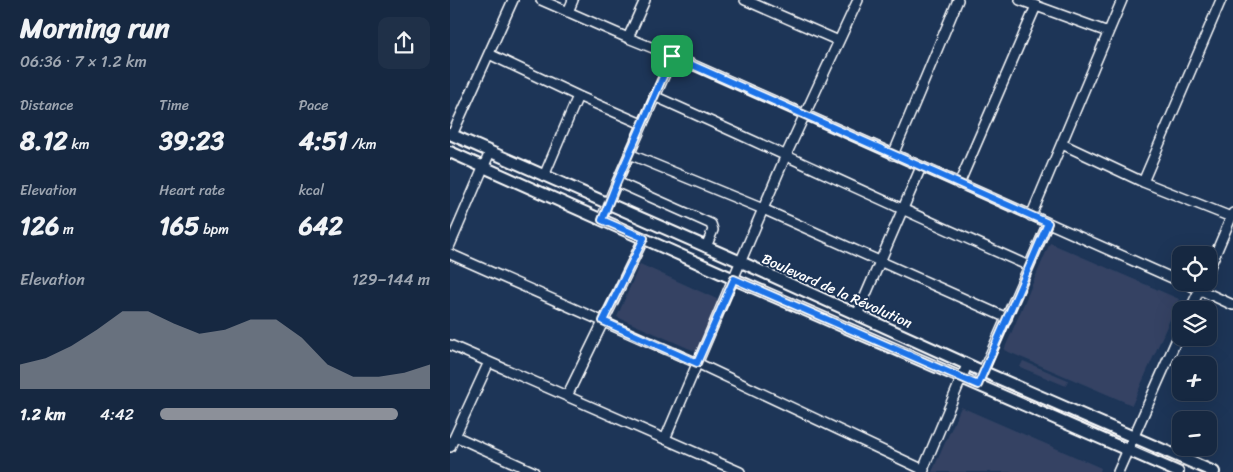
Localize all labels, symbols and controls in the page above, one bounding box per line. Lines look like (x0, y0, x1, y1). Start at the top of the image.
text: Morning run (20, 3, 170, 52)
button: share (378, 17, 430, 69)
pin (651, 35, 693, 77)
icon: arrive (658, 42, 686, 70)
text: 06:36 · 7 × 1.2 km (20, 47, 147, 76)
text: Distance (20, 93, 73, 118)
text: Time (159, 93, 189, 118)
text: Pace (299, 93, 328, 118)
text: 8.12 (20, 118, 68, 163)
text: 39:23 (159, 118, 224, 163)
text: 4:51 (299, 118, 348, 163)
text: km (68, 132, 90, 157)
text: /km (348, 132, 377, 157)
text: Elevation (20, 178, 77, 203)
text: Heart rate (159, 178, 225, 203)
text: kcal (299, 178, 324, 203)
text: 126 (20, 203, 59, 248)
text: 165 (159, 203, 200, 248)
text: 642 (299, 203, 343, 248)
text: m (59, 217, 74, 242)
text: bpm (200, 217, 229, 242)
map controls (1172, 246, 1217, 456)
button: locate (1172, 246, 1217, 291)
street label: Boulevard de la Révolution (758, 247, 917, 336)
text: Elevation (20, 265, 85, 294)
text: 129–144 m (352, 265, 430, 294)
button: layers (1172, 301, 1217, 346)
button: + (1172, 356, 1217, 401)
text: 1.2 km (20, 400, 66, 429)
text: 4:42 (100, 400, 134, 429)
button: − (1172, 411, 1217, 456)

